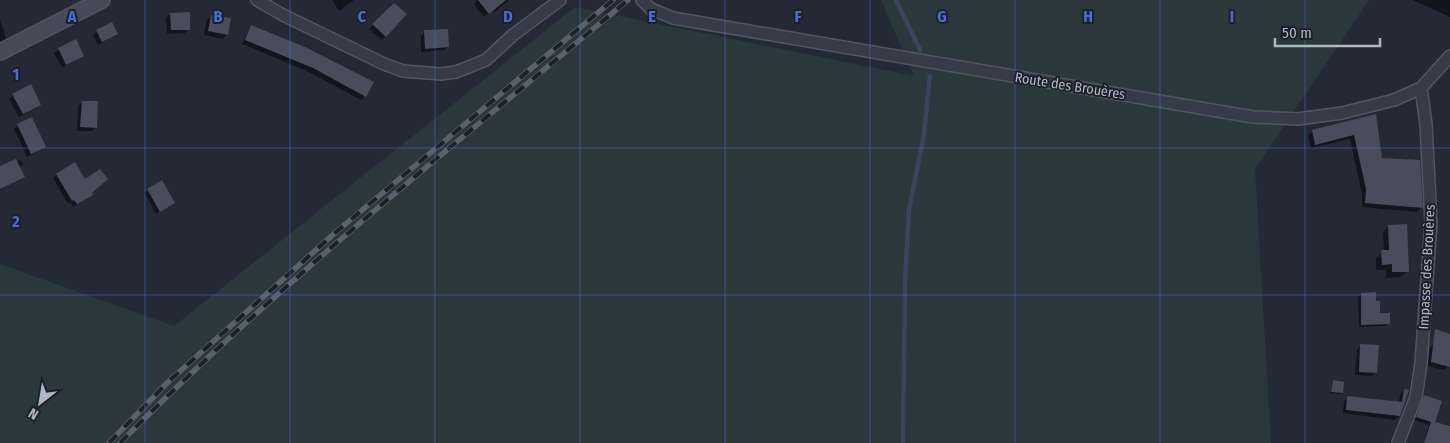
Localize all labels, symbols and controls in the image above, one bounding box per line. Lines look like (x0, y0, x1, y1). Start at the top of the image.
text: A (67, 7, 77, 26)
text: B (214, 7, 223, 26)
text: C (358, 7, 367, 26)
text: D (503, 7, 513, 26)
text: E (648, 7, 656, 26)
text: F (794, 7, 802, 26)
text: G (937, 7, 947, 26)
text: H (1083, 7, 1093, 26)
text: I (1230, 7, 1234, 26)
scale bar (1275, 15, 1380, 47)
text: 50 m (1282, 24, 1312, 42)
text: 1 (13, 65, 19, 84)
street label: Route des Brouères (1014, 69, 1126, 103)
street label: Impasse des Brouères (1415, 204, 1439, 330)
text: 2 (11, 212, 20, 231)
north arrow (15, 378, 65, 428)
text: N (26, 404, 42, 423)

